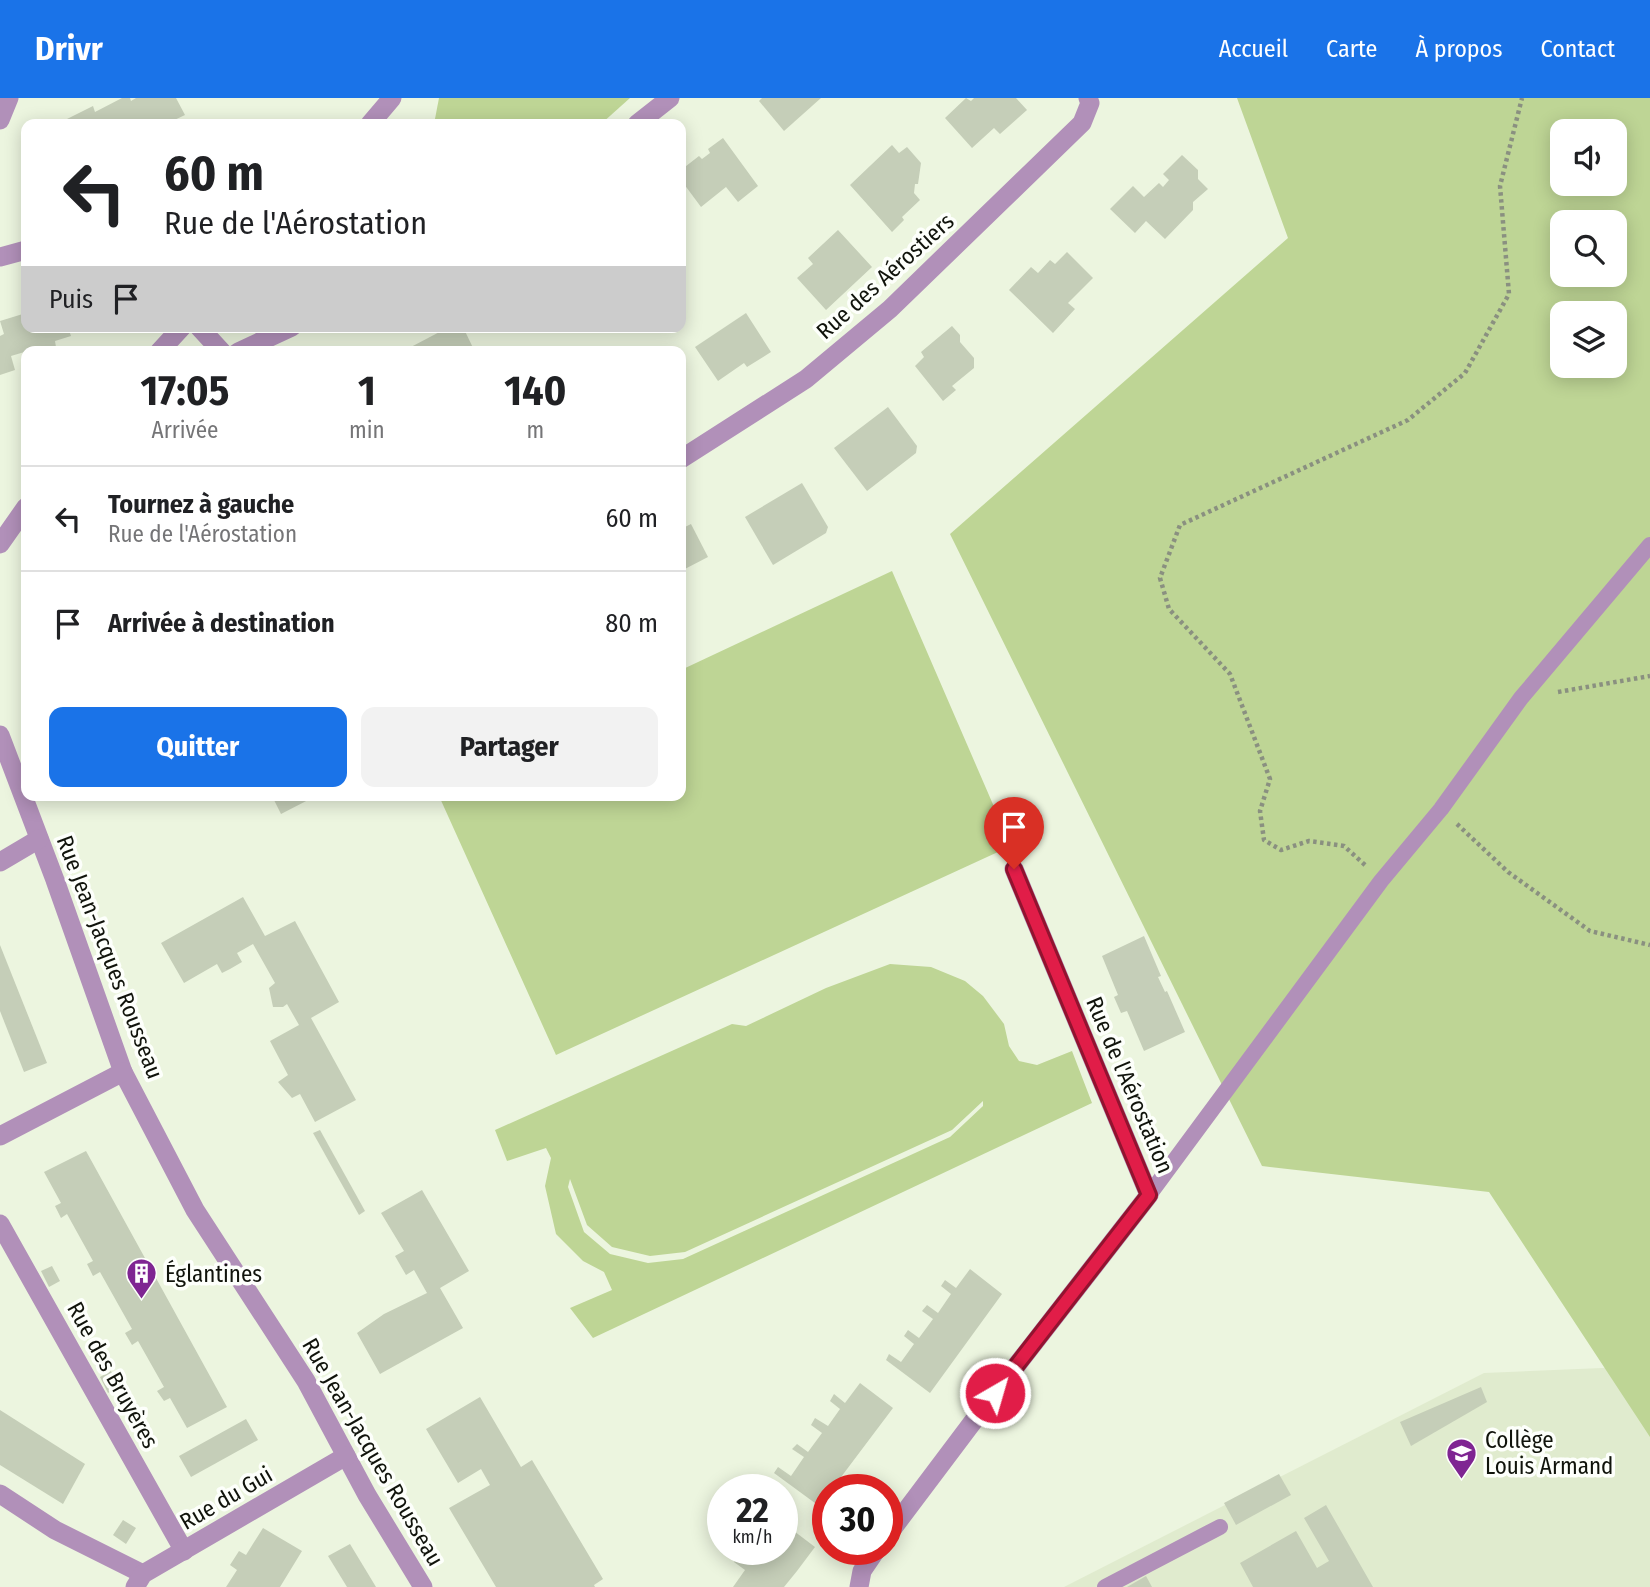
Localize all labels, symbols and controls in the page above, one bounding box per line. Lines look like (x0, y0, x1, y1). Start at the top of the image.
text: Drivr (35, 29, 103, 69)
text: Accueil (1219, 35, 1288, 63)
text: Carte (1326, 35, 1377, 63)
text: À propos (1415, 35, 1502, 63)
text: Contact (1540, 35, 1615, 63)
map controls (1550, 119, 1627, 378)
button: sound (1550, 119, 1627, 196)
text: 60 m (164, 144, 264, 203)
icon: left (49, 147, 140, 238)
text: Rue de l'Aérostation (164, 204, 427, 242)
street label: Rue des Aérostiers (811, 207, 960, 345)
button: search (1550, 210, 1627, 287)
icon: arrive (107, 280, 145, 318)
text: Puis (49, 284, 93, 315)
button: layers (1550, 301, 1627, 378)
text: 17:05 (141, 366, 229, 416)
text: 1 (358, 366, 376, 416)
text: 140 (504, 366, 566, 416)
text: Arrivée (152, 416, 218, 444)
text: min (349, 416, 385, 444)
text: m (526, 416, 544, 444)
text: Tournez à gauche (108, 489, 294, 520)
icon: left (49, 500, 87, 538)
text: 60 m (605, 503, 658, 534)
text: Rue de l'Aérostation (108, 520, 297, 548)
icon: arrive (49, 605, 87, 643)
text: Arrivée à destination (108, 608, 335, 639)
text: 80 m (605, 608, 658, 639)
button: Quitter (49, 707, 347, 787)
button: Partager (361, 707, 658, 787)
pin (984, 797, 1044, 869)
icon: arrive (995, 808, 1033, 846)
street label: Rue Jean-Jacques Rousseau (51, 831, 169, 1083)
street label: Rue de l'Aérostation (1080, 993, 1180, 1177)
building icon: Églantines (125, 1257, 159, 1301)
place label: Églantines (165, 1259, 262, 1288)
street label: Rue des Bruyères (61, 1297, 165, 1453)
street label: Rue Jean-Jacques Rousseau (296, 1333, 450, 1571)
position arrow (958, 1356, 1032, 1430)
place label: Collège Louis Armand (1485, 1426, 1613, 1480)
school or university icon: Collège Louis Armand (1445, 1436, 1479, 1480)
street label: Rue du Gui (175, 1460, 277, 1536)
speed limit sign: 30 (812, 1474, 903, 1565)
text: 22 (736, 1489, 769, 1531)
text: km/h (732, 1526, 773, 1548)

